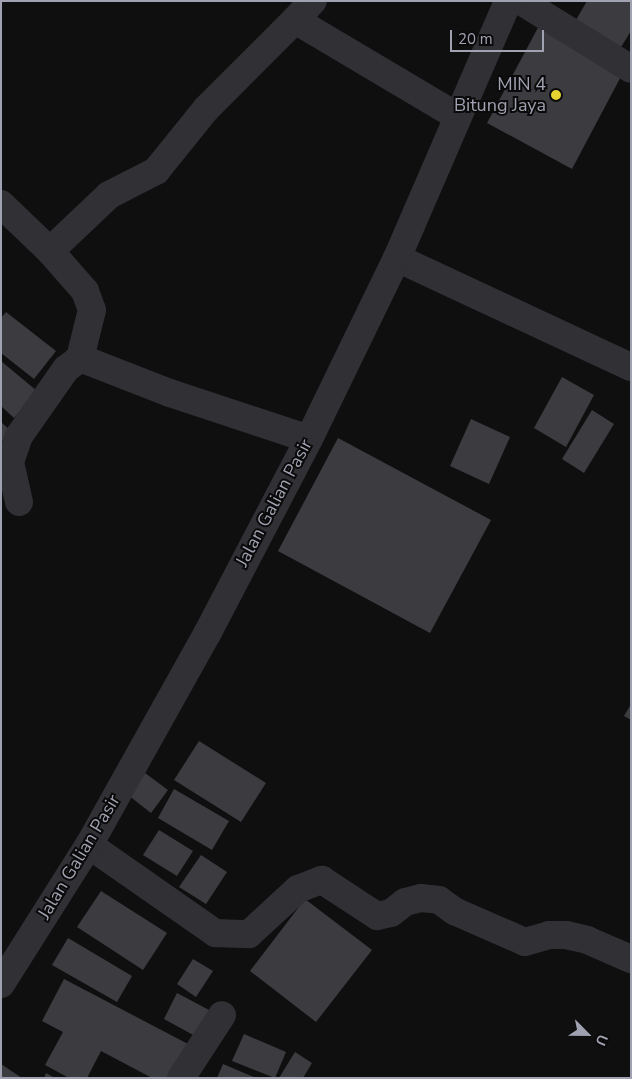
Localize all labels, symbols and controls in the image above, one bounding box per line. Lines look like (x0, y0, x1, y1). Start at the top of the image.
scale bar (452, 20, 546, 52)
text: 20 m (458, 29, 493, 49)
place label: MIN 4 Bitung Jaya (454, 74, 546, 116)
marker: MIN 4 Bitung Jaya (550, 89, 562, 101)
street label: Jalan Galian Pasir (231, 436, 317, 570)
street label: Jalan Galian Pasir (33, 791, 125, 923)
north arrow (562, 1009, 612, 1059)
text: U (591, 1032, 612, 1049)

